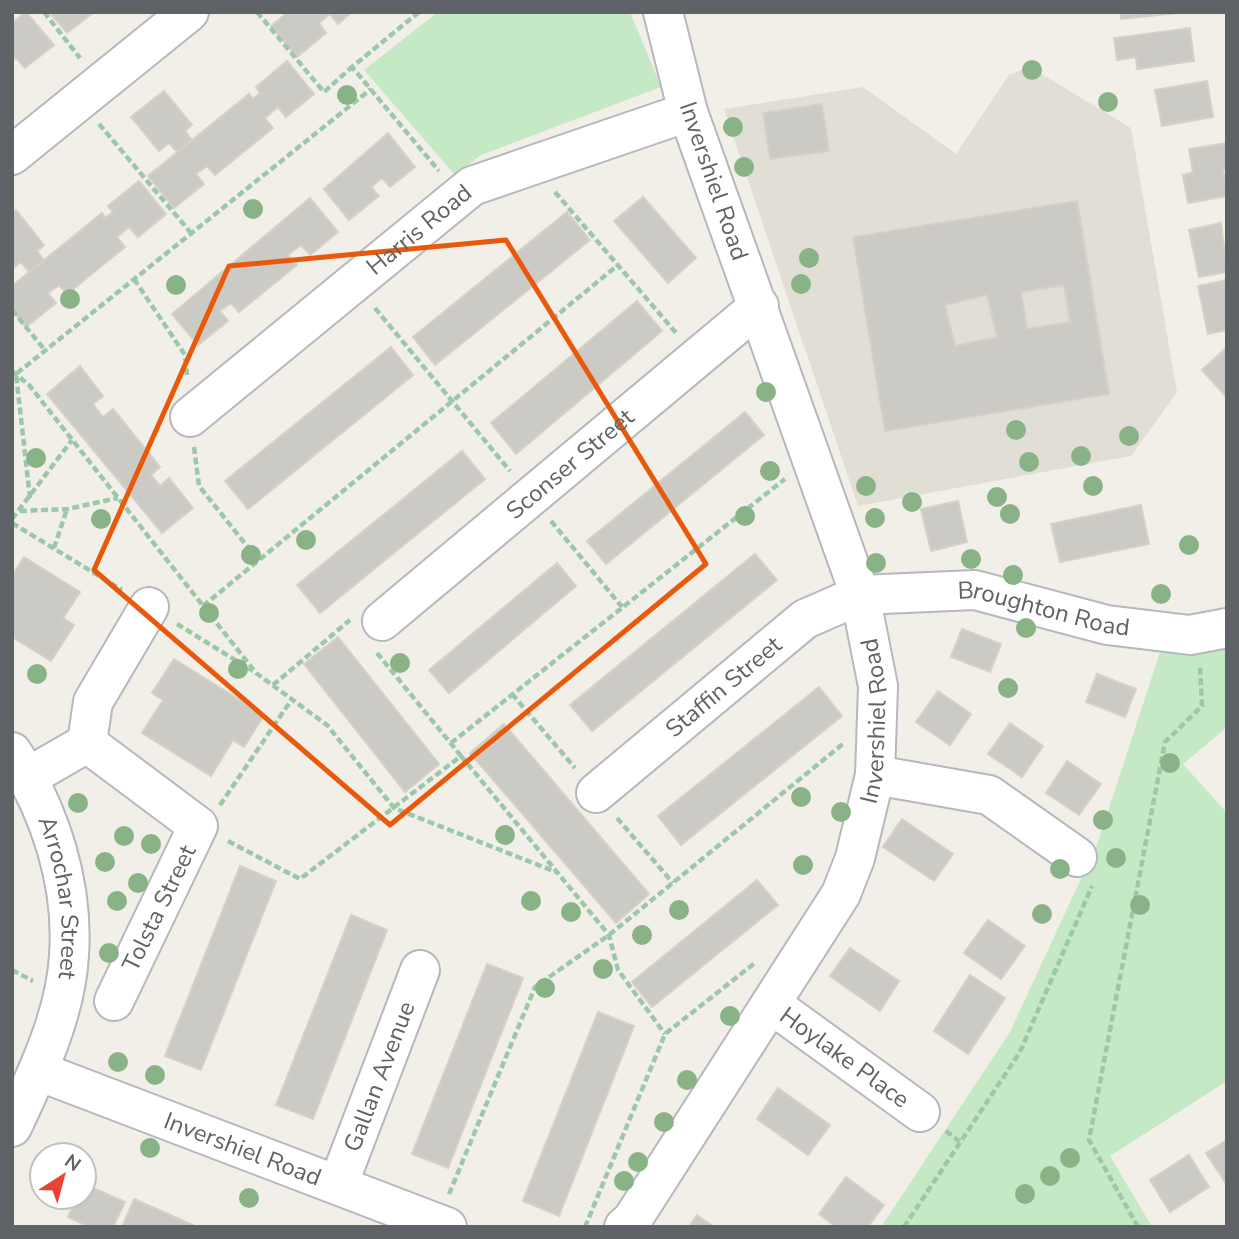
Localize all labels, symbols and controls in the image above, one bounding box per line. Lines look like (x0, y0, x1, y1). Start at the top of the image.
street label: Invershiel Road (672, 97, 756, 265)
street label: Harris Road (360, 177, 478, 282)
street label: Sconser Street (499, 401, 641, 527)
street label: Broughton Road (957, 574, 1131, 644)
street label: Staffin Street (659, 629, 789, 745)
street label: Invershiel Road (853, 636, 895, 807)
street label: Arrochar Street (31, 811, 86, 982)
street label: Tolsta Street (115, 839, 204, 977)
street label: Gallan Avenue (336, 997, 423, 1156)
street label: Hoylake Place (773, 1000, 916, 1115)
street label: Invershiel Road (159, 1105, 326, 1194)
north arrow (28, 1141, 98, 1211)
text: N (59, 1148, 86, 1178)

